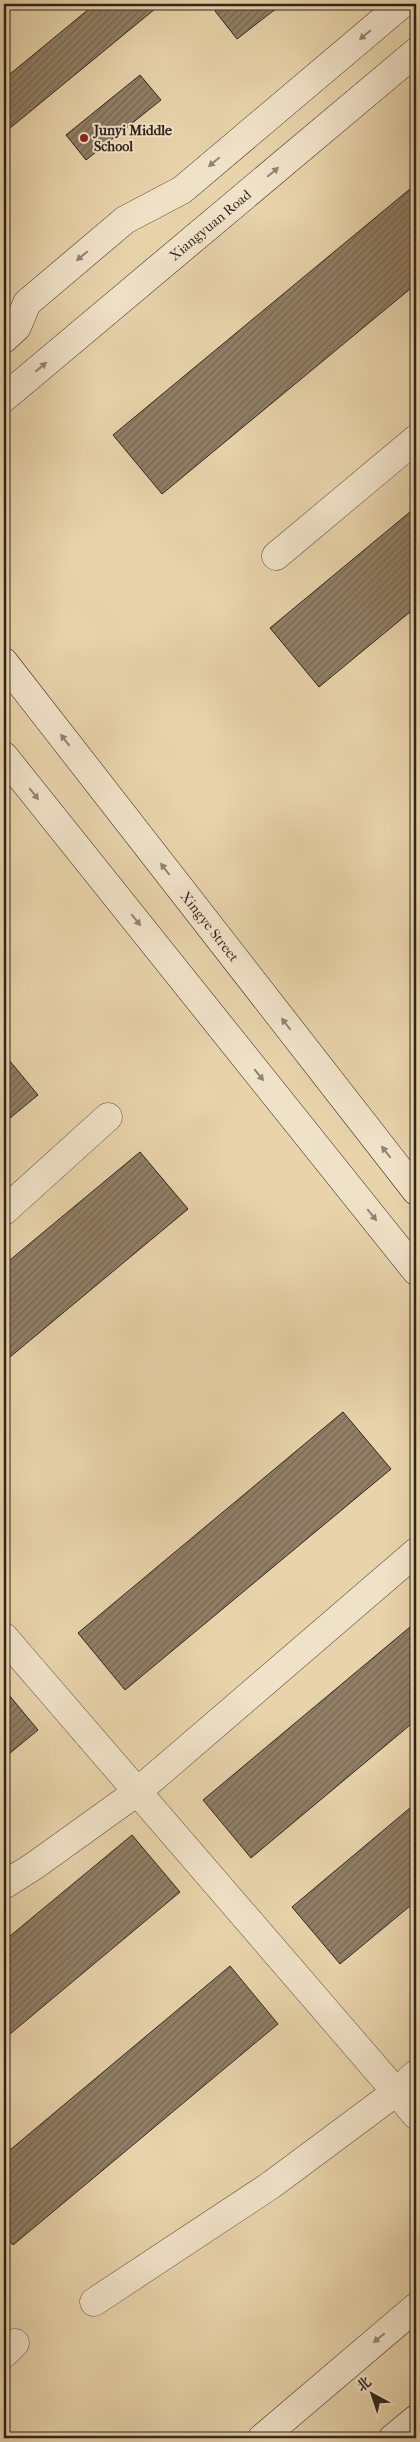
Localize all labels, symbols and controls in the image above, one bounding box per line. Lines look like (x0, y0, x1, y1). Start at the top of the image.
one-way arrow (359, 29, 371, 40)
place label: Junyi Middle School (92, 122, 172, 155)
marker: Junyi Middle School (78, 132, 90, 144)
one-way arrow (208, 157, 221, 168)
one-way arrow (266, 167, 279, 178)
street label: Xiangyuan Road (166, 186, 255, 265)
one-way arrow (76, 250, 88, 261)
one-way arrow (34, 361, 47, 372)
one-way arrow (59, 734, 70, 747)
one-way arrow (29, 787, 40, 800)
one-way arrow (159, 862, 170, 875)
street label: Xingye Street (177, 888, 242, 965)
one-way arrow (130, 914, 141, 927)
one-way arrow (281, 1018, 292, 1031)
one-way arrow (254, 1068, 265, 1081)
one-way arrow (381, 1146, 392, 1159)
one-way arrow (366, 1208, 377, 1221)
one-way arrow (373, 2333, 386, 2344)
north arrow (348, 2370, 398, 2420)
text: 北 (353, 2373, 375, 2395)

